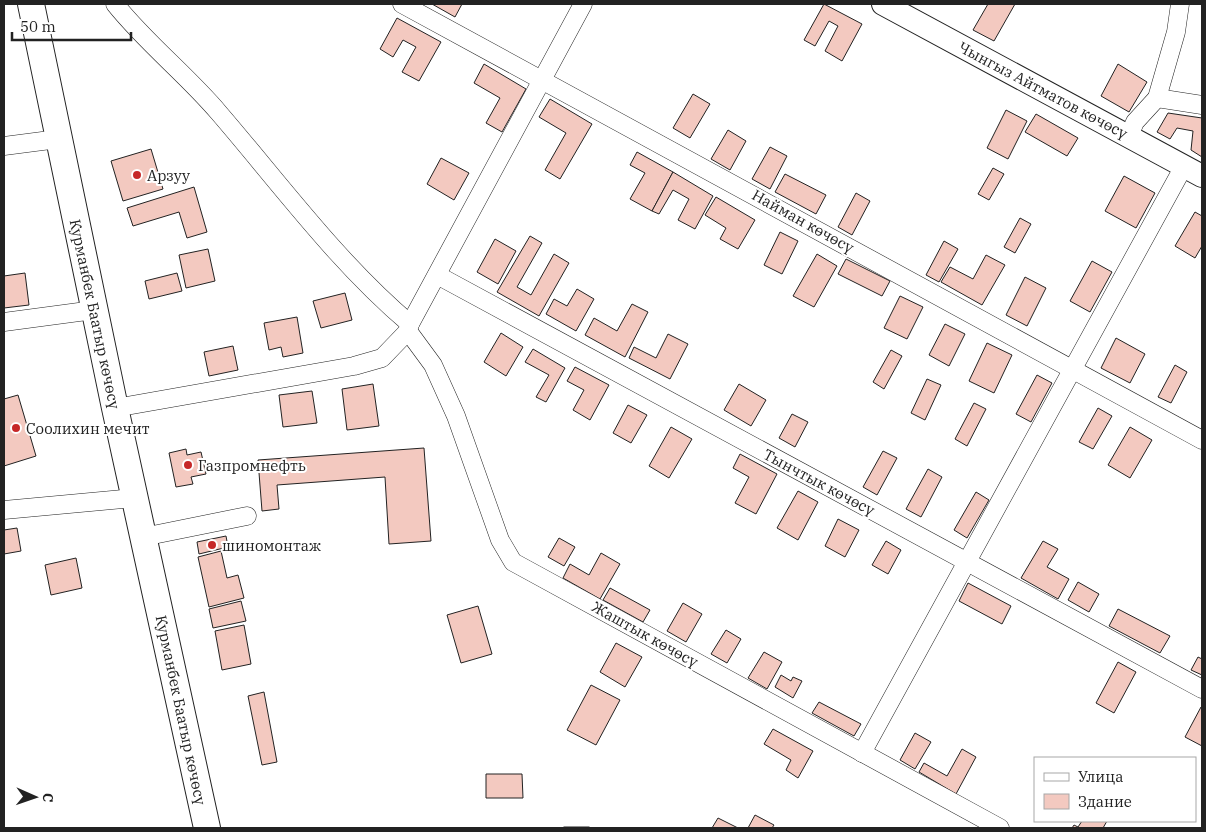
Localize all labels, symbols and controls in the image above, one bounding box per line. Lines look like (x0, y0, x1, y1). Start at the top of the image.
scale bar (12, 10, 131, 42)
text: 50 m (20, 17, 56, 36)
street label: Чынгыз Айтматов көчөсү (955, 37, 1131, 143)
place label: Арзуу (147, 166, 190, 185)
marker: Арзуу (131, 169, 143, 181)
street label: Найман көчөсү (749, 185, 857, 257)
street label: Курманбек Баатыр көчөсү (66, 217, 124, 411)
place label: Соолихин мечит (26, 419, 150, 438)
marker: Соолихин мечит (10, 422, 22, 434)
street label: Тынчтык көчөсү (760, 445, 878, 519)
place label: Газпромнефть (198, 456, 306, 475)
marker: Газпромнефть (182, 459, 194, 471)
place label: шиномонтаж (222, 536, 321, 555)
marker: шиномонтаж (206, 539, 218, 551)
street label: Жаштык көчөсү (589, 597, 701, 671)
street label: Курманбек Баатыр көчөсү (152, 613, 210, 807)
legend (1034, 757, 1196, 822)
text: Улица (1078, 767, 1123, 786)
north arrow (10, 772, 60, 822)
text: С (39, 792, 57, 802)
text: Здание (1078, 792, 1132, 811)

